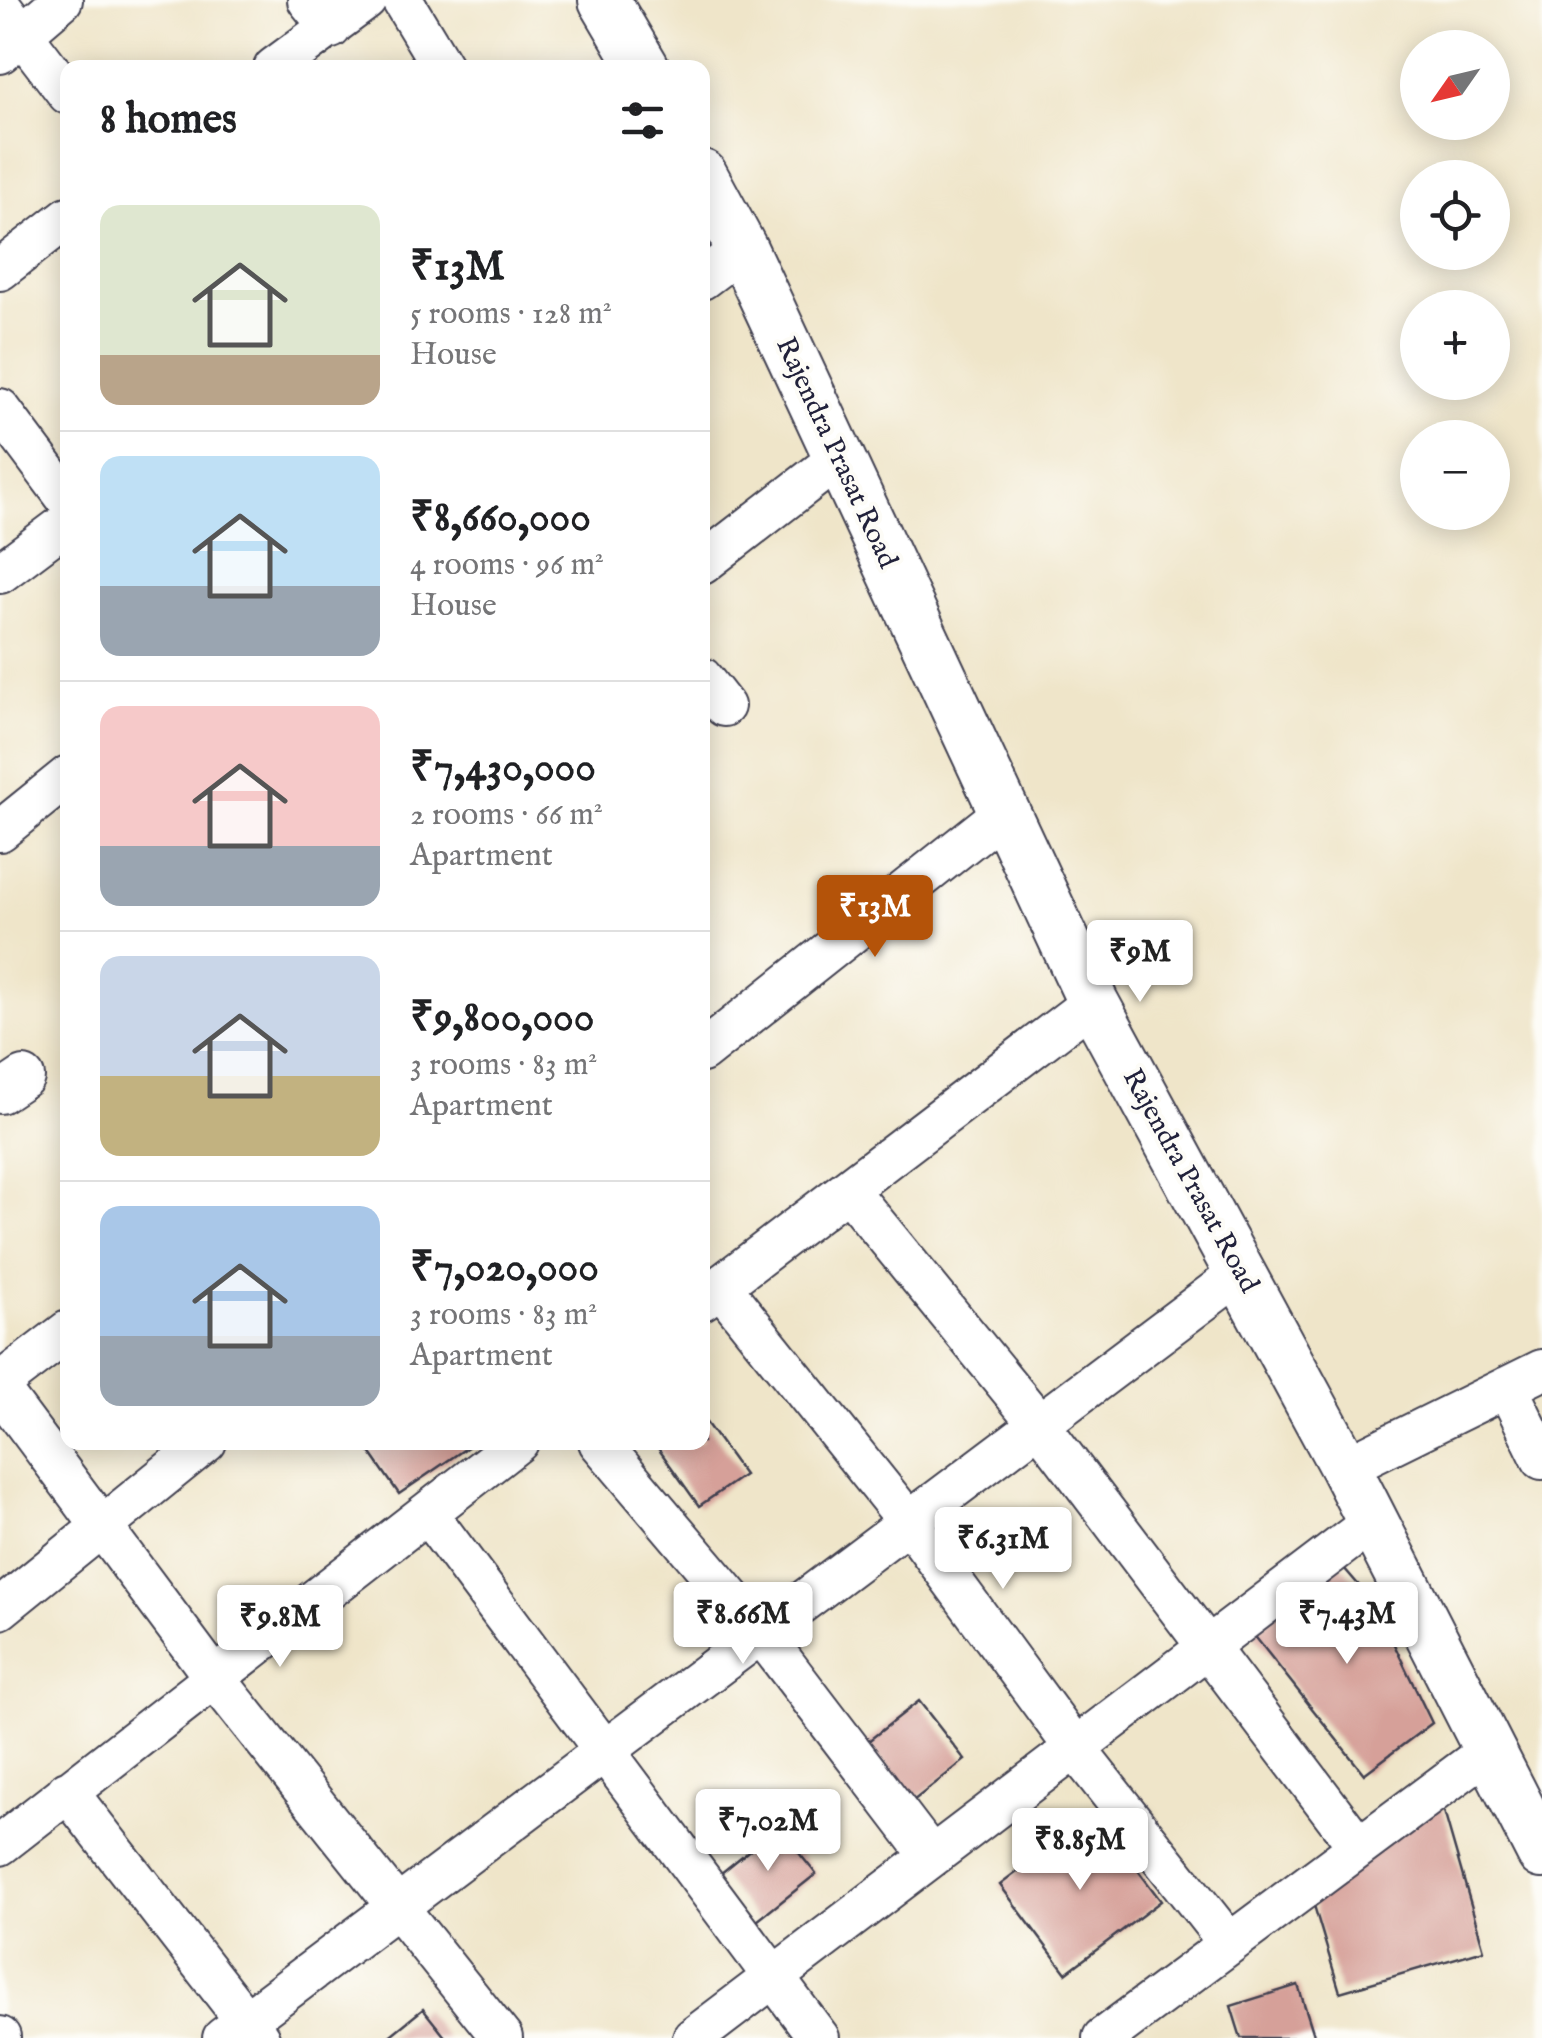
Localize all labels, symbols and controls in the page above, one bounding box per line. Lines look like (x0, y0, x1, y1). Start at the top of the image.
north arrow (1400, 30, 1510, 140)
map controls (1400, 30, 1510, 530)
icon: filters (615, 93, 670, 148)
text: 8 homes (100, 94, 237, 147)
button: locate (1400, 160, 1510, 270)
text: ₹13M (410, 241, 505, 294)
icon: home (180, 245, 300, 365)
button: + (1400, 290, 1510, 400)
text: 5 rooms · 128 m² (410, 294, 612, 335)
street label: Rajendra Prasat Road (767, 332, 905, 574)
text: House (410, 335, 497, 376)
button: − (1400, 420, 1510, 530)
text: ₹8,660,000 (410, 492, 591, 545)
icon: home (180, 496, 300, 616)
text: 4 rooms · 96 m² (410, 545, 604, 586)
text: House (410, 586, 497, 627)
text: ₹7,430,000 (410, 742, 596, 795)
icon: home (180, 746, 300, 866)
text: 2 rooms · 66 m² (410, 795, 603, 836)
text: Apartment (410, 836, 553, 877)
pin: ₹13M (816, 875, 934, 960)
text: ₹13M (839, 887, 911, 928)
pin: ₹9M (1092, 920, 1188, 1005)
text: ₹9M (1109, 932, 1171, 973)
text: ₹9,800,000 (410, 992, 594, 1045)
icon: home (180, 996, 300, 1116)
text: 3 rooms · 83 m² (410, 1045, 597, 1086)
street label: Rajendra Prasat Road (1114, 1063, 1266, 1299)
text: Apartment (410, 1086, 553, 1127)
text: ₹7,020,000 (410, 1242, 599, 1295)
icon: home (180, 1246, 300, 1366)
text: 3 rooms · 83 m² (410, 1295, 597, 1336)
text: Apartment (410, 1336, 553, 1377)
pin: ₹6.31M (922, 1507, 1084, 1592)
text: ₹6.31M (957, 1519, 1049, 1560)
pin: ₹8.66M (662, 1582, 824, 1667)
pin: ₹7.43M (1266, 1582, 1428, 1667)
pin: ₹9.8M (210, 1585, 350, 1670)
text: ₹8.66M (696, 1594, 790, 1635)
text: ₹7.43M (1298, 1594, 1396, 1635)
text: ₹9.8M (239, 1597, 321, 1638)
pin: ₹7.02M (687, 1789, 849, 1874)
text: ₹7.02M (718, 1801, 818, 1842)
pin: ₹8.85M (999, 1808, 1161, 1893)
text: ₹8.85M (1034, 1820, 1126, 1861)

